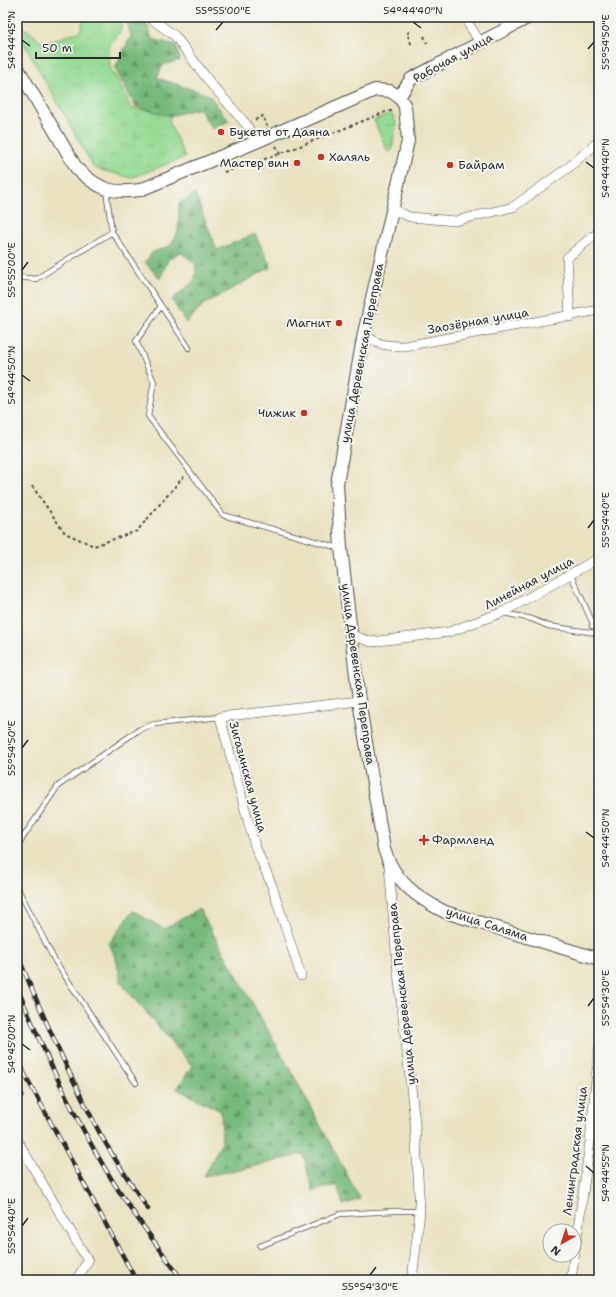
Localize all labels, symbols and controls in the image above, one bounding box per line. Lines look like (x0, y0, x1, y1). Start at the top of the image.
text: 55°55'00"E (195, 4, 251, 17)
text: 54°44'40"N (383, 4, 443, 17)
text: 54°44'45"N (5, 11, 18, 69)
text: 55°54'50"E (599, 14, 612, 70)
street label: Рабочая улица (410, 29, 496, 87)
scale bar (36, 34, 120, 60)
text: 50 m (42, 40, 72, 56)
place label: Букеты от Даяна (229, 124, 330, 140)
marker: Букеты от Даяна (216, 127, 226, 137)
text: 54°44'40"N (599, 138, 612, 198)
place label: Халяль (329, 149, 370, 165)
marker: Халяль (316, 152, 326, 162)
place label: Мастер вин (220, 155, 289, 171)
place label: Байрам (458, 157, 505, 173)
marker: Мастер вин (292, 158, 302, 168)
marker: Байрам (445, 160, 455, 170)
text: 55°55'00"E (5, 242, 18, 298)
street label: улица Деревенская Переправа (337, 261, 387, 444)
street label: Заозёрная улица (426, 304, 530, 338)
place label: Магнит (286, 315, 332, 331)
marker: Магнит (334, 318, 344, 328)
text: 54°44'50"N (5, 346, 18, 404)
place label: Чижик (258, 405, 297, 421)
marker: Чижик (299, 408, 309, 418)
text: 55°54'40"E (599, 492, 612, 548)
street label: Линейная улица (482, 553, 577, 613)
street label: улица Деревенская Переправа (337, 582, 379, 766)
text: 55°54'50"E (5, 720, 18, 776)
street label: Зигазинская улица (225, 720, 271, 835)
text: 54°44'50"N (599, 809, 612, 867)
place label: Фармленд (432, 832, 494, 848)
marker: Фармленд (419, 835, 429, 845)
street label: улица Деревенская Переправа (384, 902, 420, 1086)
street label: улица Саляма (444, 903, 530, 945)
text: 55°54'30"E (599, 970, 612, 1026)
text: 54°45'00"N (5, 1015, 18, 1073)
street label: Ленинградская улица (559, 1085, 591, 1217)
text: 54°44'55"N (599, 1144, 612, 1202)
text: 55°54'40"E (5, 1198, 18, 1254)
north arrow (542, 1223, 582, 1263)
text: N (548, 1242, 564, 1259)
text: 55°54'30"E (342, 1280, 398, 1293)

